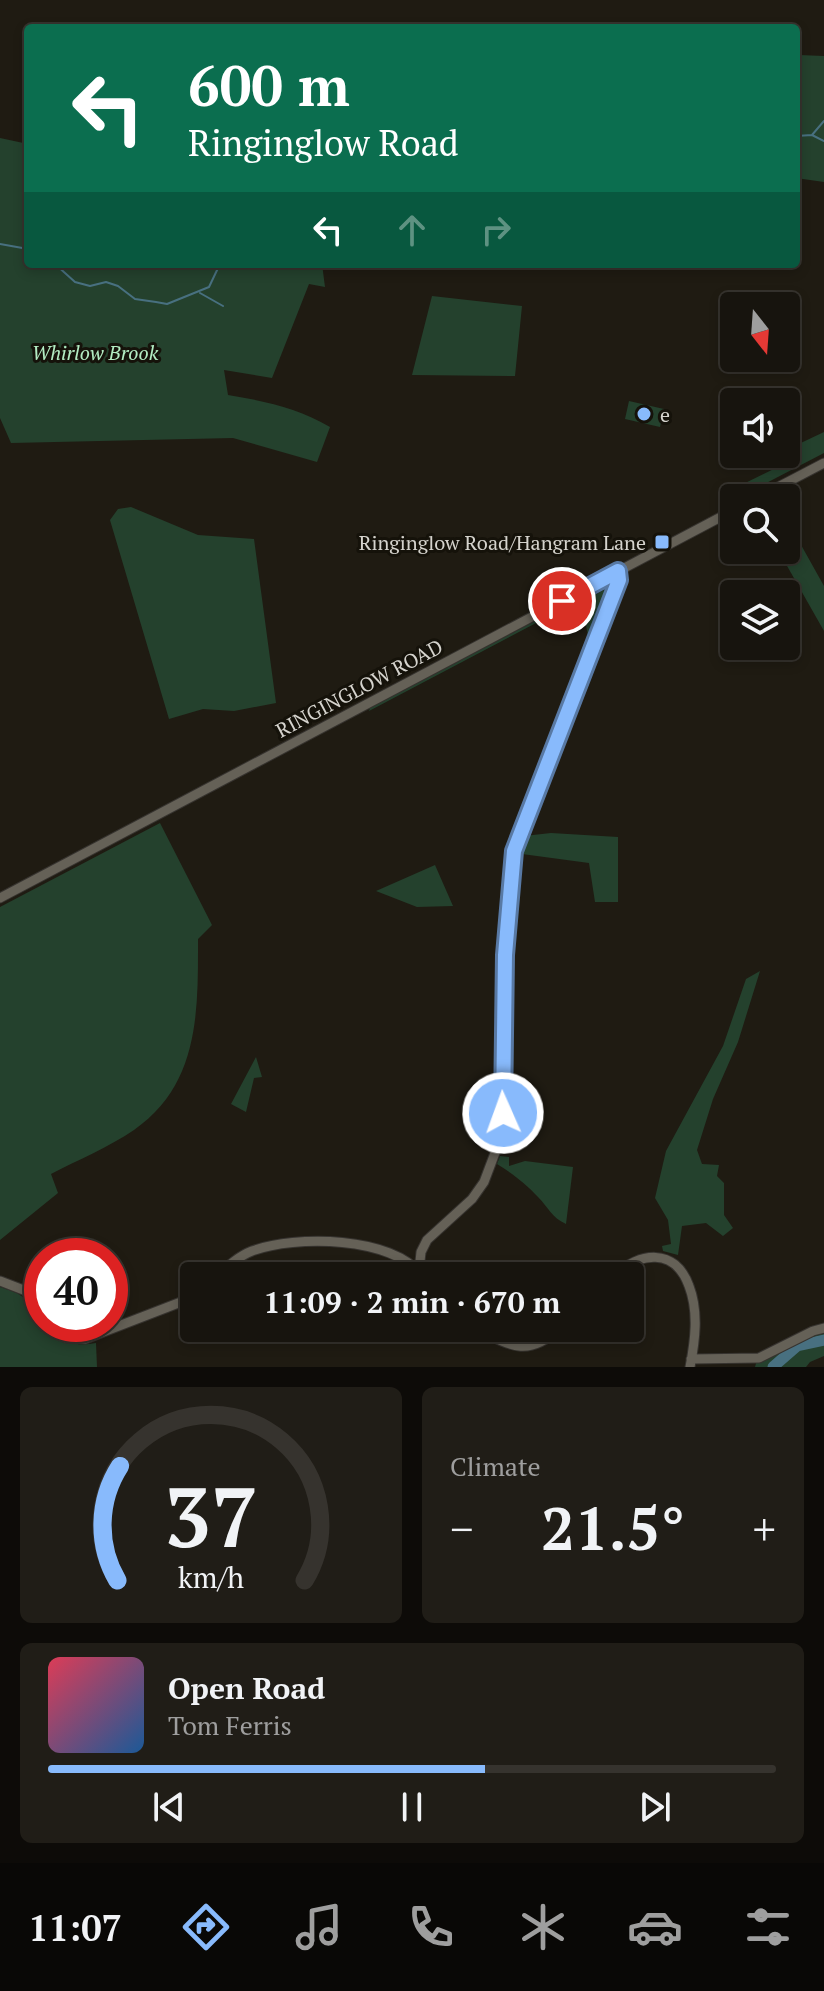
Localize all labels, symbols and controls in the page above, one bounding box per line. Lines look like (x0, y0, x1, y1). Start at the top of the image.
text: 600 m (188, 48, 350, 122)
icon: left (56, 56, 160, 160)
text: Ringinglow Road (188, 119, 459, 166)
icon: left (306, 208, 350, 252)
icon: ahead (390, 208, 434, 252)
icon: right (474, 208, 518, 252)
north arrow (720, 292, 800, 372)
map controls (720, 292, 800, 660)
park label: Whirlow Brook (32, 339, 159, 366)
button: sound (720, 388, 800, 468)
place label: e (660, 401, 670, 428)
marker: e (635, 405, 653, 423)
button: search (720, 484, 800, 564)
place label: Ringinglow Road/Hangram Lane (359, 529, 646, 556)
marker: Ringinglow Road/Hangram Lane (653, 533, 671, 551)
pin (528, 567, 596, 635)
icon: arrive (540, 579, 584, 623)
button: layers (720, 580, 800, 660)
street label: RINGINGLOW ROAD (271, 633, 447, 743)
position arrow (461, 1071, 545, 1155)
speed limit sign: 40 (24, 1238, 128, 1342)
text: 11:09 · 2 min · 670 m (264, 1282, 560, 1322)
text: Climate (450, 1449, 541, 1483)
text: 37 (164, 1461, 258, 1571)
text: 21.5° (541, 1488, 685, 1567)
text: − (450, 1499, 473, 1558)
text: + (753, 1499, 776, 1558)
text: km/h (178, 1558, 244, 1596)
text: Open Road (168, 1668, 325, 1708)
text: Tom Ferris (168, 1708, 292, 1742)
icon: previous (147, 1785, 191, 1829)
icon: pause (390, 1785, 434, 1829)
icon: next (633, 1785, 677, 1829)
icon: directions (178, 1899, 234, 1955)
icon: music (291, 1899, 347, 1955)
icon: phone (403, 1899, 459, 1955)
icon: climate (515, 1899, 571, 1955)
icon: car (627, 1899, 683, 1955)
icon: filters (740, 1899, 796, 1955)
text: 11:07 (28, 1904, 122, 1951)

